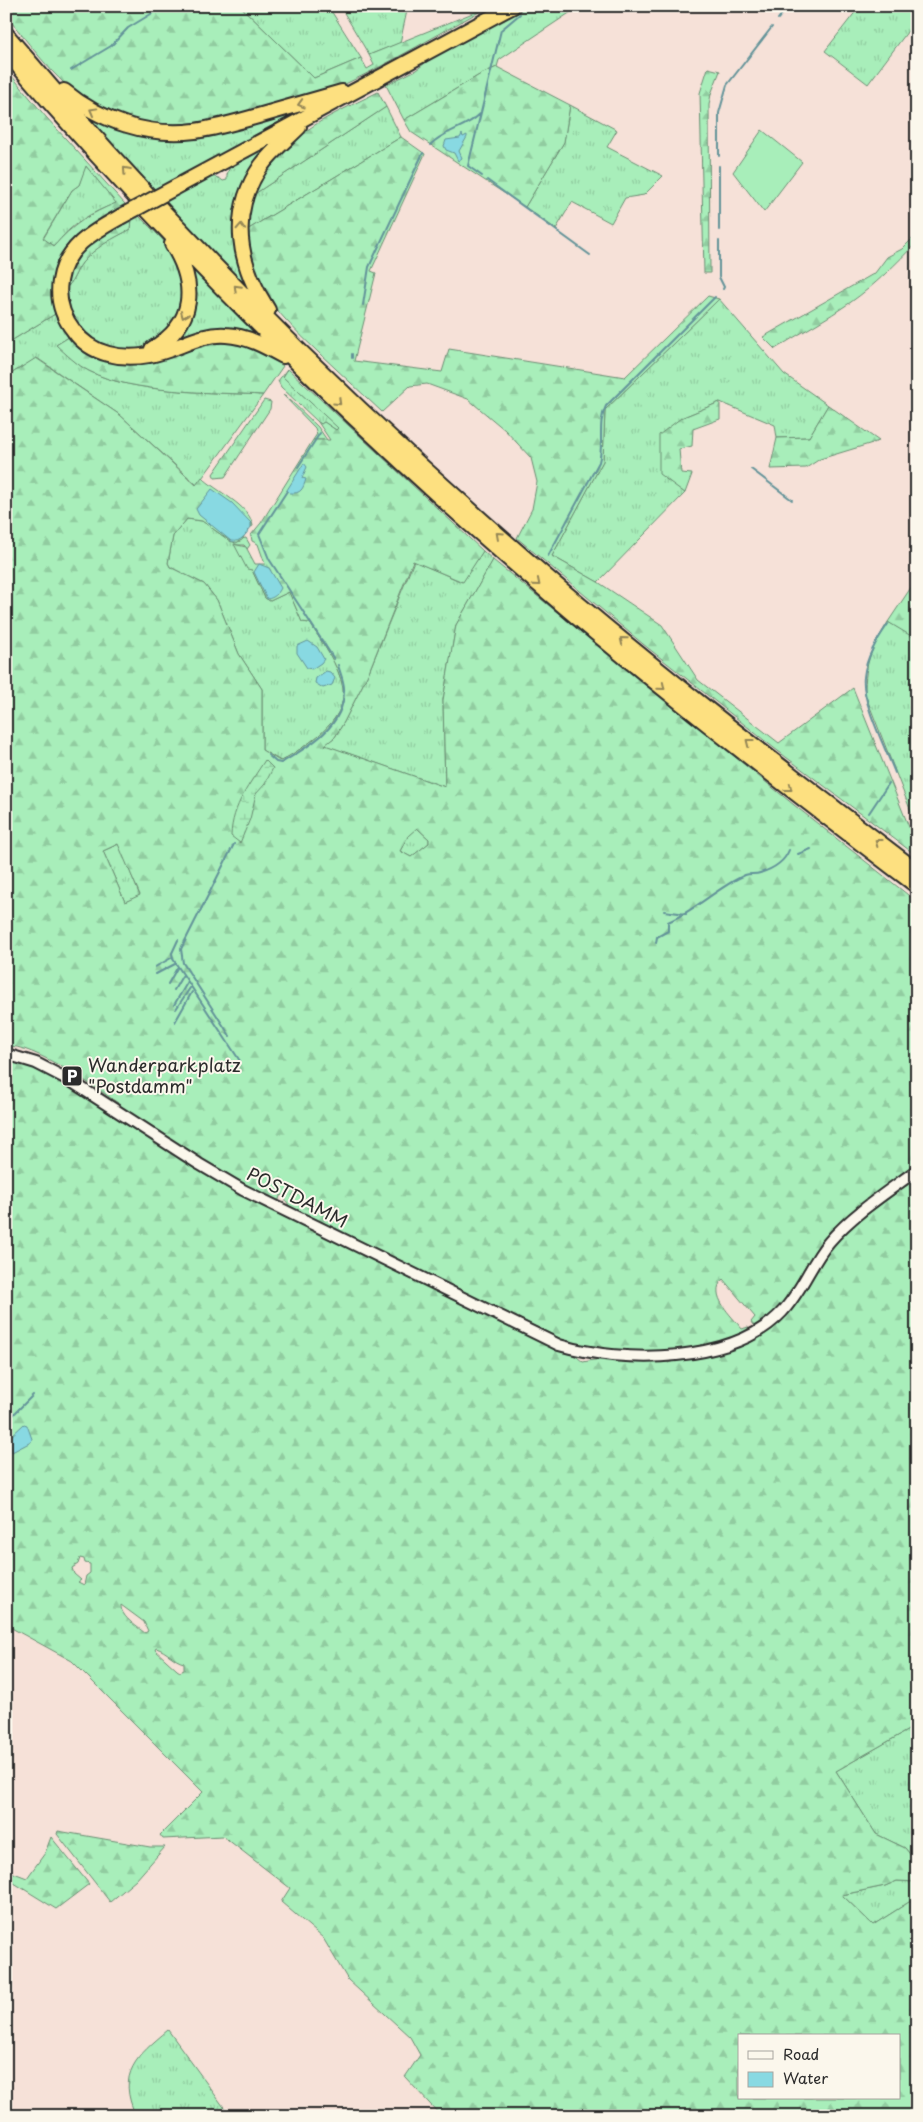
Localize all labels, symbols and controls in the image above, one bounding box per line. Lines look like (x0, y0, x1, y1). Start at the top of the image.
one-way arrow (296, 98, 305, 109)
one-way arrow (90, 107, 99, 117)
one-way arrow (122, 166, 131, 175)
one-way arrow (236, 223, 247, 231)
one-way arrow (234, 284, 243, 293)
one-way arrow (179, 310, 190, 319)
one-way arrow (332, 396, 341, 405)
one-way arrow (496, 532, 505, 541)
one-way arrow (531, 577, 540, 586)
one-way arrow (620, 638, 629, 646)
one-way arrow (656, 681, 665, 689)
one-way arrow (746, 739, 755, 748)
one-way arrow (783, 782, 792, 790)
one-way arrow (875, 839, 884, 847)
place label: Wanderparkplatz "Postdamm" (88, 1051, 241, 1099)
parking icon: Wanderparkplatz "Postdamm" (60, 1064, 84, 1088)
street label: POSTDAMM (243, 1160, 353, 1234)
legend (738, 2034, 900, 2100)
text: Road (783, 2042, 819, 2065)
text: Water (783, 2066, 828, 2089)

